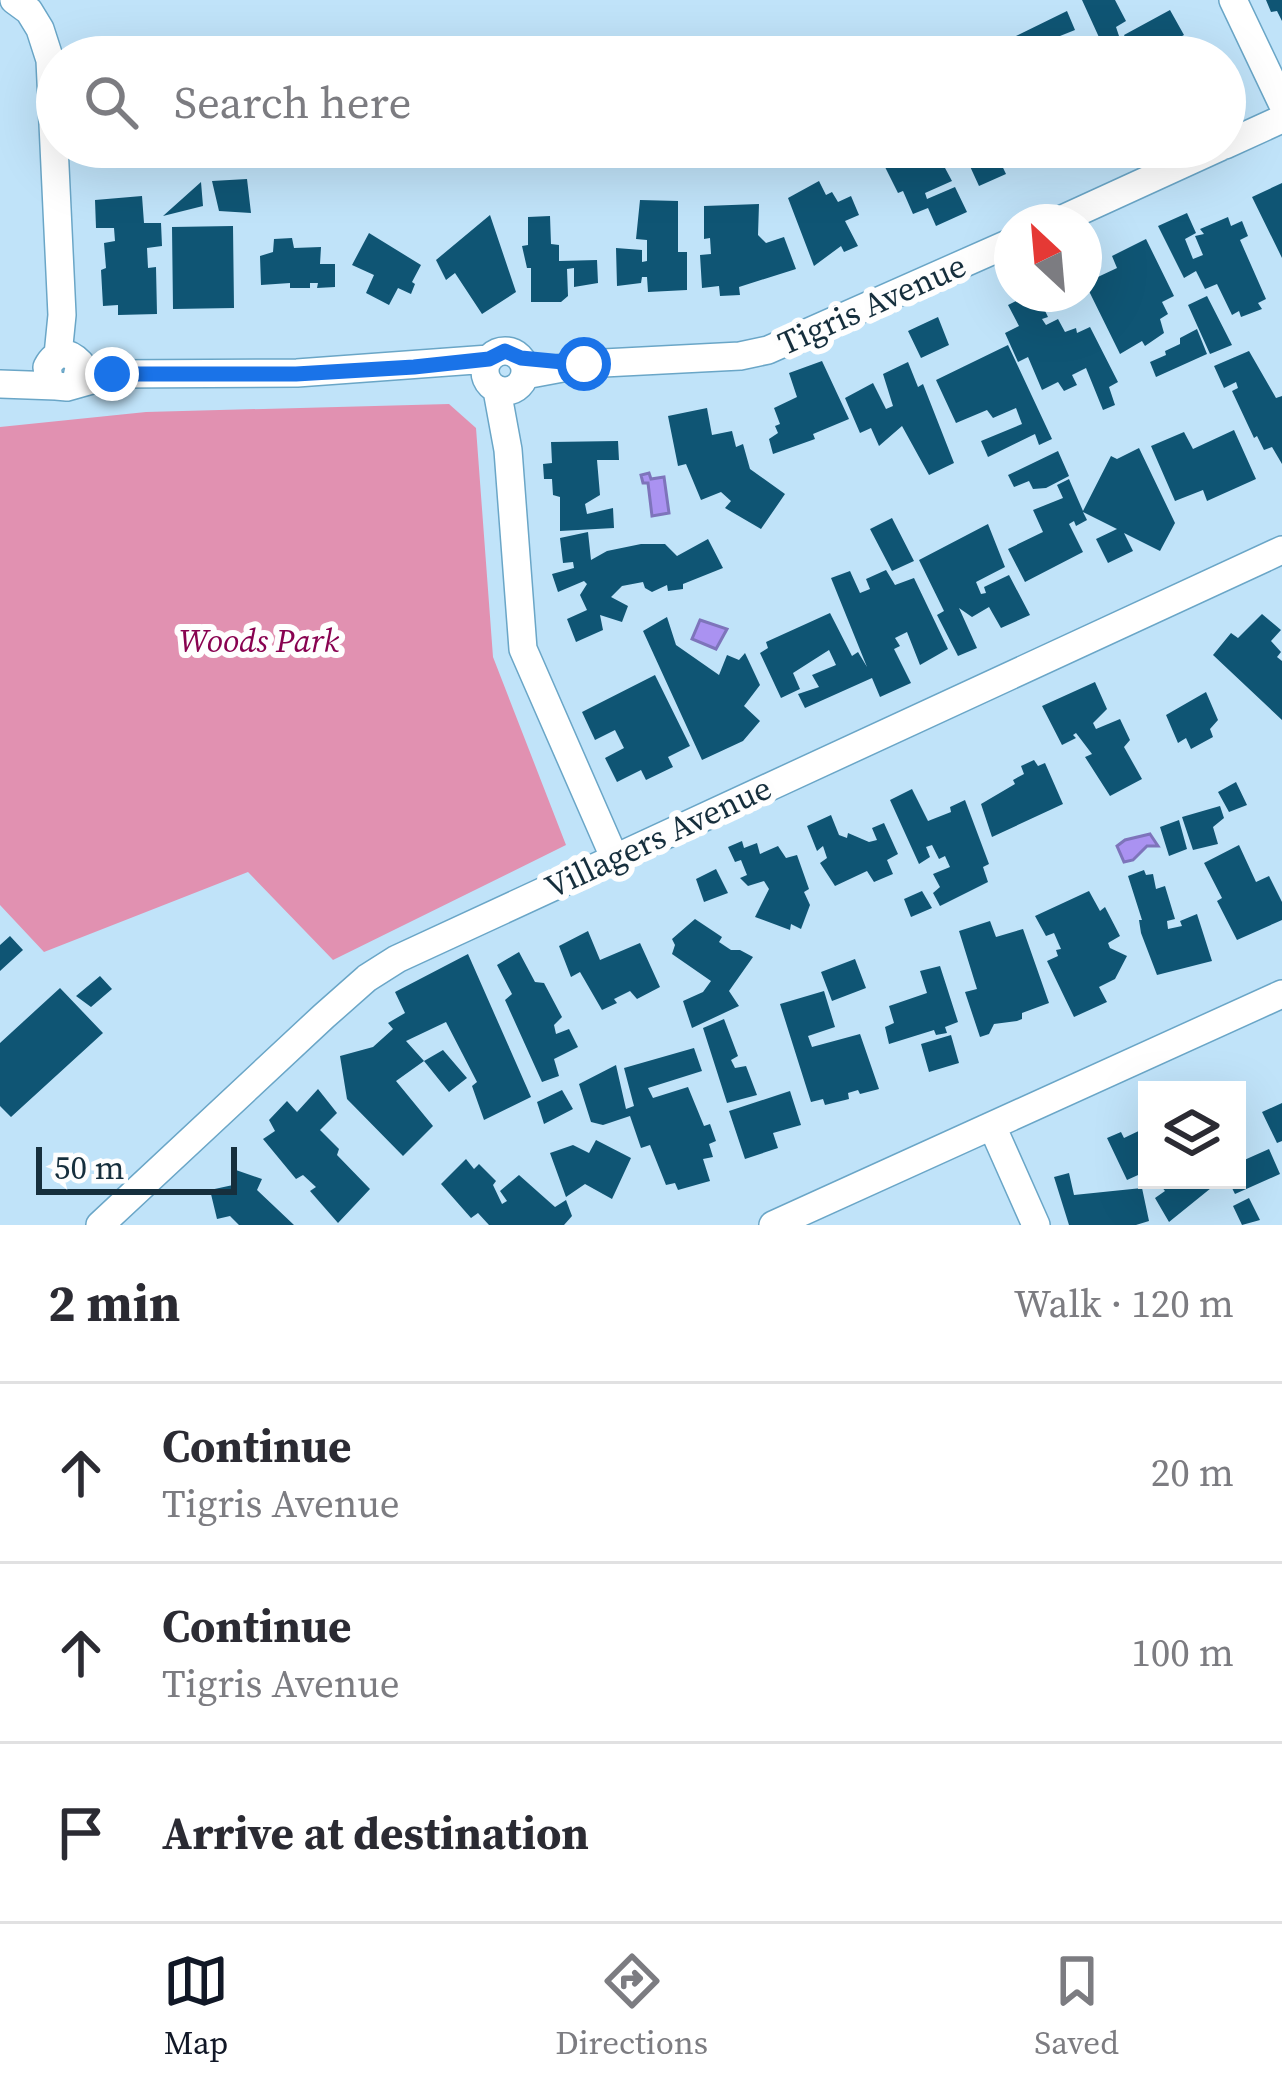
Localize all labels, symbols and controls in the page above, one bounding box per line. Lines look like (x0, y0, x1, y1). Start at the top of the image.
search box (36, 36, 1246, 168)
icon: search (78, 69, 144, 135)
text: Search here (174, 71, 411, 133)
north arrow (994, 204, 1102, 312)
street label: Tigris Avenue (771, 243, 973, 365)
route start (557, 337, 611, 391)
route end (85, 347, 139, 401)
park label: Woods Park (179, 618, 339, 663)
street label: Villagers Avenue (538, 765, 778, 909)
map controls (1138, 1081, 1246, 1189)
button: layers (1138, 1081, 1246, 1189)
scale bar (36, 1141, 237, 1194)
text: 50 m (54, 1145, 124, 1190)
text: 2 min (48, 1268, 180, 1338)
text: Walk · 120 m (1014, 1277, 1234, 1330)
text: Continue (162, 1415, 351, 1477)
icon: ahead (48, 1440, 114, 1506)
text: 20 m (1151, 1446, 1234, 1499)
text: Tigris Avenue (162, 1477, 400, 1530)
text: Continue (162, 1595, 351, 1657)
icon: ahead (48, 1620, 114, 1686)
text: 100 m (1131, 1626, 1234, 1679)
text: Tigris Avenue (162, 1657, 400, 1710)
icon: arrive (48, 1800, 114, 1866)
text: Arrive at destination (162, 1802, 589, 1864)
tab: Map (163, 1948, 229, 2065)
tab: Directions (555, 1948, 708, 2065)
tab: Saved (1034, 1948, 1119, 2065)

